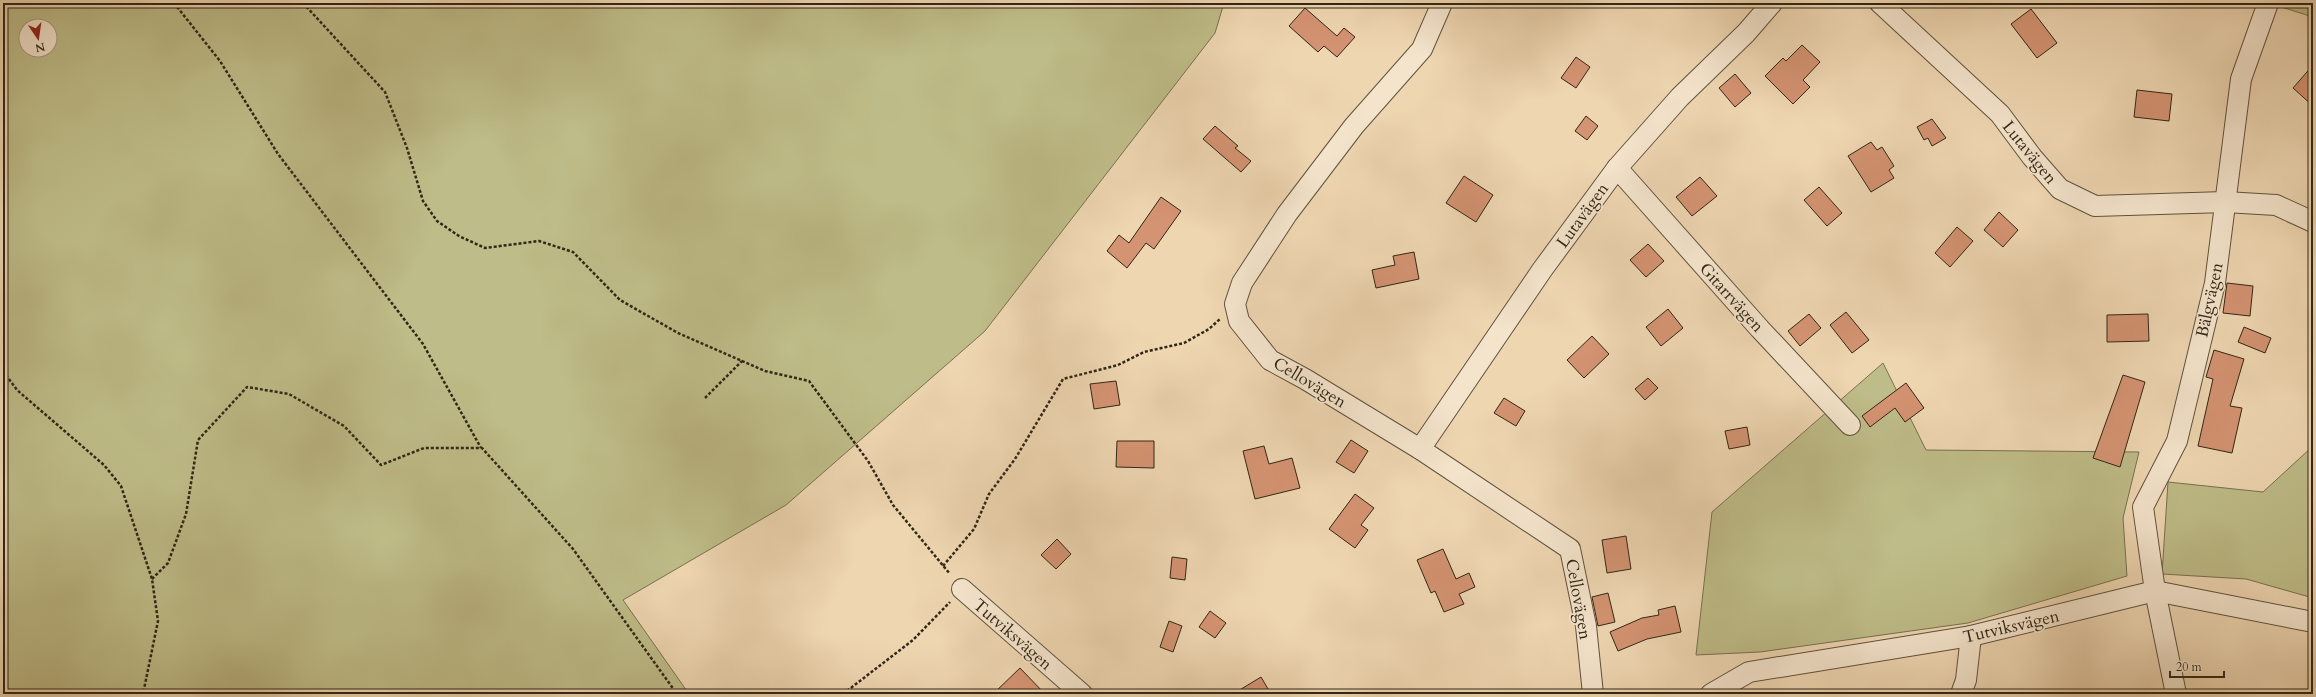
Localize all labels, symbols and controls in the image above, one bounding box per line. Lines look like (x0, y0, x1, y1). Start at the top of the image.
north arrow (18, 18, 58, 58)
text: N (33, 39, 46, 56)
street label: Lutavägen (1997, 116, 2062, 189)
street label: Lutavägen (1551, 178, 1614, 253)
street label: Gitarrvägen (1694, 258, 1769, 337)
street label: Bälgvägen (2190, 260, 2229, 340)
street label: Cellovägen (1269, 352, 1351, 413)
street label: Cellovägen (1560, 557, 1597, 642)
street label: Tutviksvägen (968, 593, 1058, 676)
street label: Tutviksvägen (1961, 604, 2062, 649)
scale bar (2170, 653, 2224, 679)
text: 20 m (2176, 659, 2203, 675)

